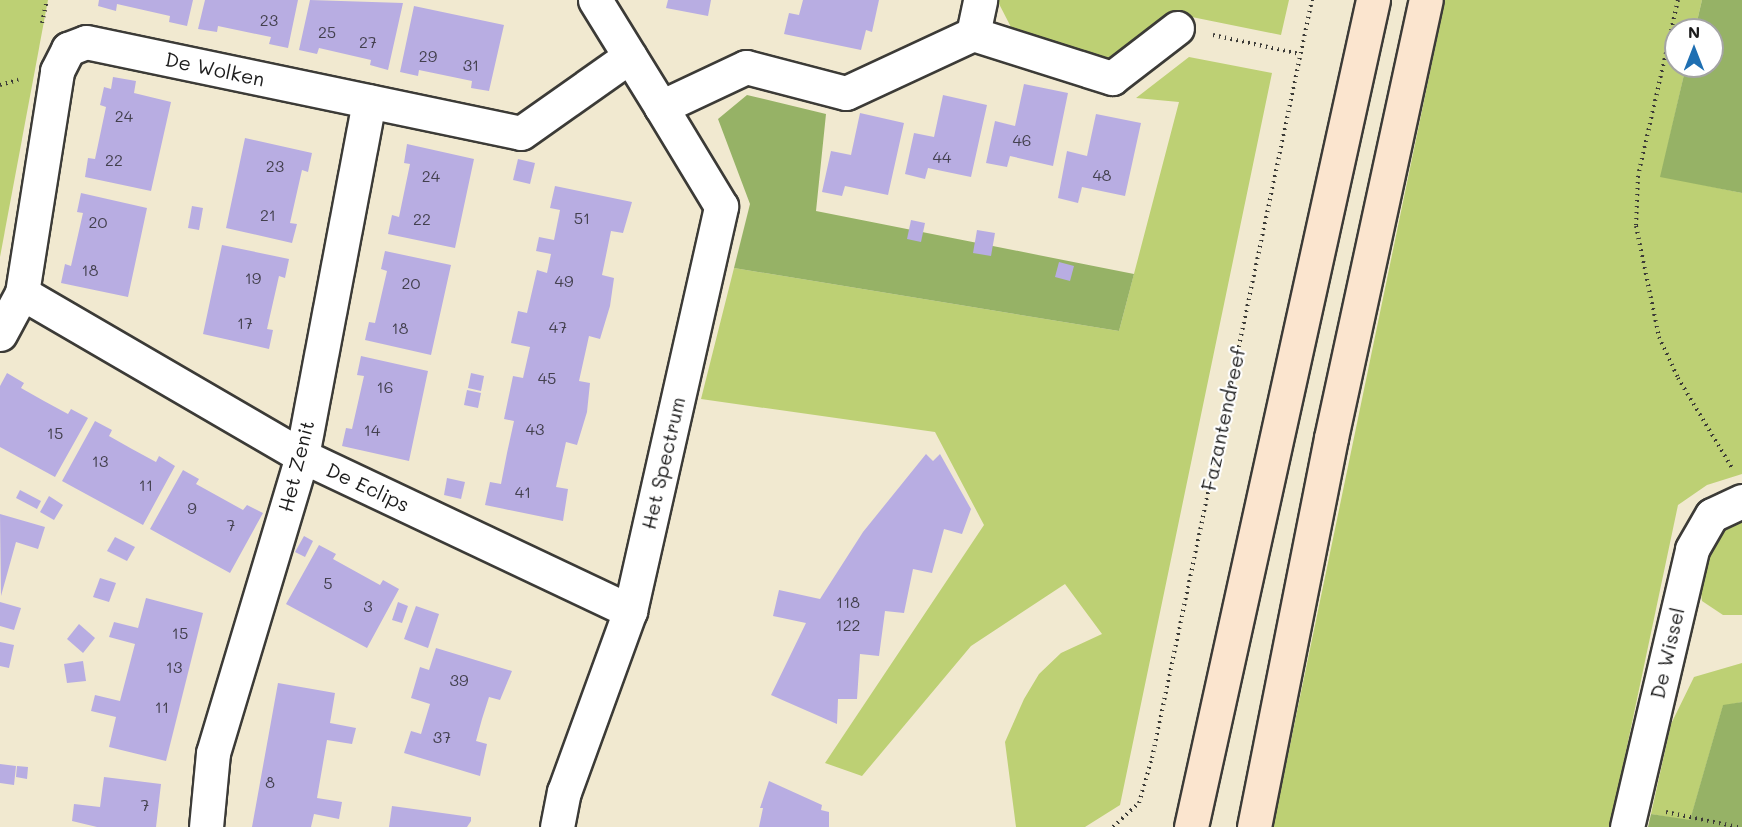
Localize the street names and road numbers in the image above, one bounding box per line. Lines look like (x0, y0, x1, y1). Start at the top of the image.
street label: De Wolken (163, 47, 267, 91)
street label: Fazantendreef (1196, 345, 1250, 493)
street label: Het Spectrum (636, 394, 690, 532)
street label: Het Zenit (273, 418, 319, 514)
street label: De Eclips (323, 457, 413, 517)
street label: De Wissel (1645, 605, 1689, 701)

